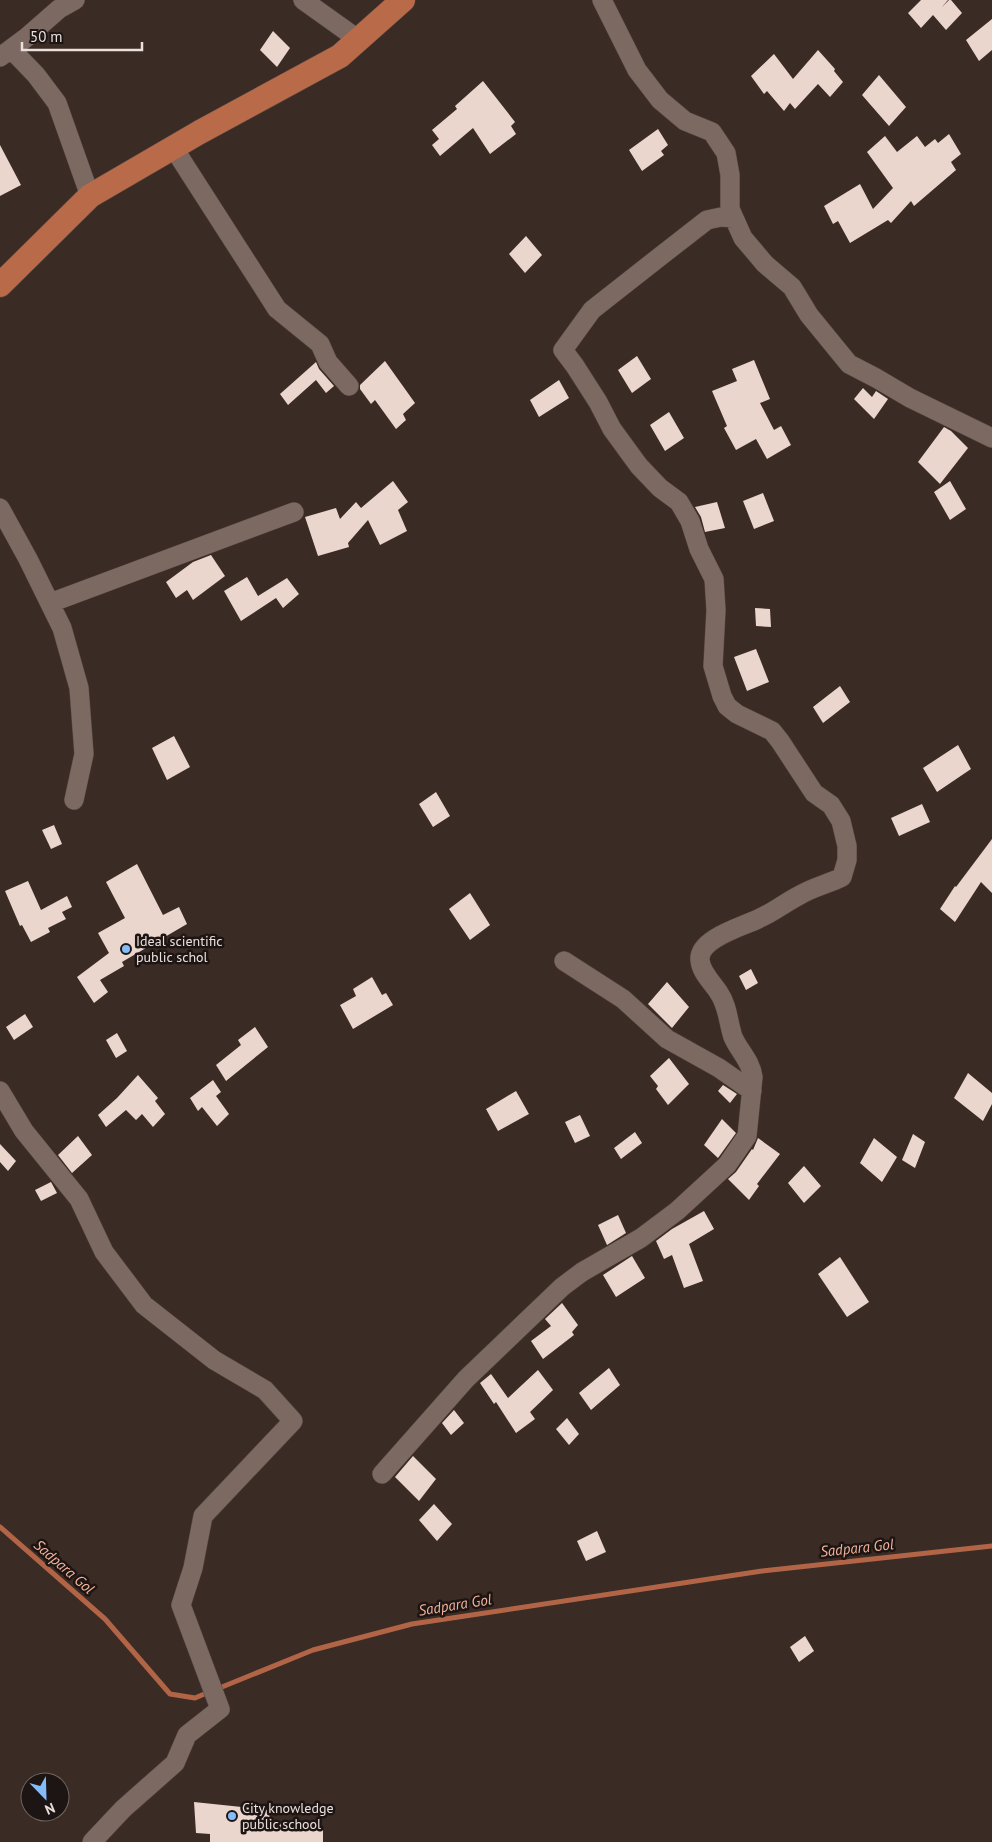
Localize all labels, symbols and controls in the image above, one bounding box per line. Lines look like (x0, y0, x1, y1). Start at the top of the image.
scale bar (22, 20, 142, 52)
text: 50 m (30, 27, 63, 46)
place label: Ideal scientific public schol (136, 932, 223, 966)
marker: Ideal scientific public schol (120, 943, 132, 955)
water label: Sadpara Gol (819, 1534, 895, 1561)
water label: Sadpara Gol (30, 1535, 98, 1598)
water label: Sadpara Gol (417, 1589, 493, 1620)
north arrow (20, 1772, 70, 1822)
text: N (42, 1799, 58, 1819)
place label: City knowledge public school (242, 1799, 334, 1833)
marker: City knowledge public school (226, 1810, 238, 1822)

